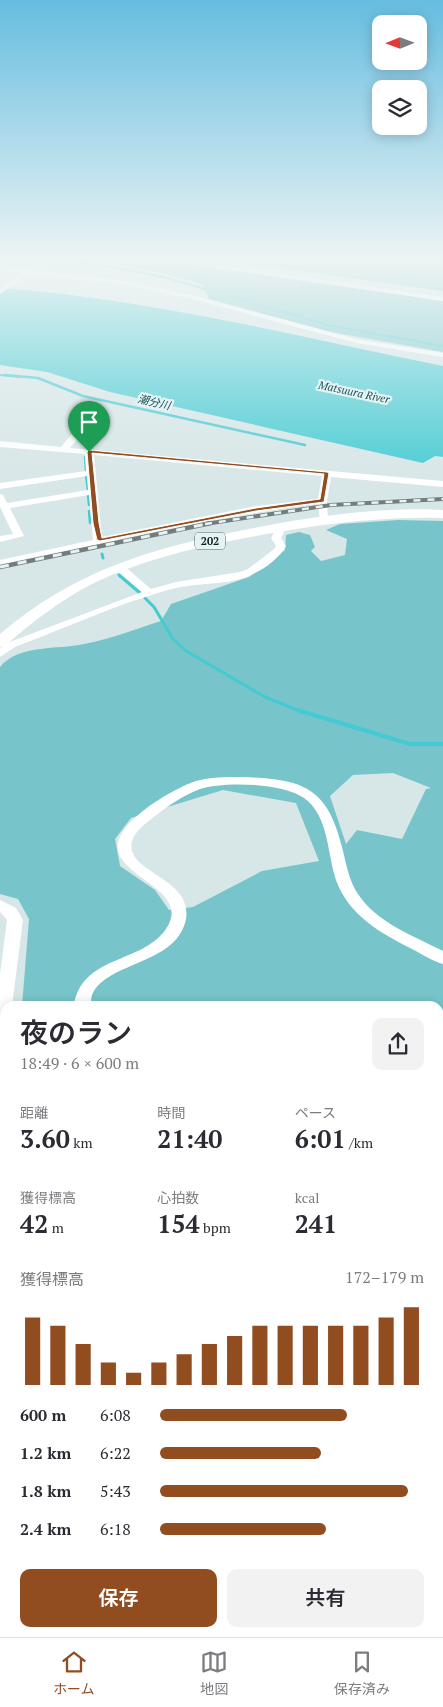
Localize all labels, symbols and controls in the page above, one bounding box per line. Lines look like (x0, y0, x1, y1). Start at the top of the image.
north arrow (372, 15, 428, 70)
map controls (372, 15, 427, 135)
button: layers (372, 80, 427, 135)
water label: Matsuura River (316, 377, 392, 407)
water label: 潮分川 (136, 391, 173, 413)
pin (68, 401, 110, 452)
icon: arrive (75, 408, 103, 436)
road number: 202 (195, 532, 225, 550)
text: 夜のラン (20, 1014, 132, 1051)
button: share (372, 1018, 424, 1070)
text: 18:49 · 6 × 600 m (20, 1052, 139, 1074)
text: 距離 (20, 1103, 48, 1122)
text: 時間 (157, 1103, 185, 1122)
text: ペース (295, 1103, 336, 1122)
text: 3.60 (20, 1122, 70, 1155)
text: 21:40 (157, 1122, 222, 1155)
text: 6:01 (295, 1122, 346, 1155)
text: km (70, 1133, 93, 1152)
text: /km (346, 1133, 373, 1152)
text: 獲得標高 (20, 1188, 76, 1207)
text: 心拍数 (157, 1188, 199, 1207)
text: kcal (295, 1188, 320, 1207)
text: 42 (20, 1207, 48, 1240)
text: 154 (157, 1207, 200, 1240)
text: 241 (295, 1207, 337, 1240)
text: m (48, 1218, 64, 1237)
text: bpm (200, 1218, 231, 1237)
text: 172–179 m (345, 1266, 424, 1288)
text: 獲得標高 (20, 1268, 84, 1290)
text: 600 m (20, 1404, 66, 1426)
text: 6:08 (100, 1404, 131, 1426)
text: 1.2 km (20, 1442, 71, 1464)
text: 6:22 (100, 1442, 131, 1464)
text: 1.8 km (20, 1480, 71, 1502)
text: 5:43 (100, 1480, 131, 1502)
text: 2.4 km (20, 1518, 71, 1540)
text: 6:18 (100, 1518, 131, 1540)
button: 保存 (20, 1569, 217, 1627)
button: 共有 (227, 1569, 424, 1627)
tab: ホーム (53, 1648, 94, 1698)
tab: 地図 (200, 1648, 228, 1698)
tab: 保存済み (334, 1648, 390, 1698)

